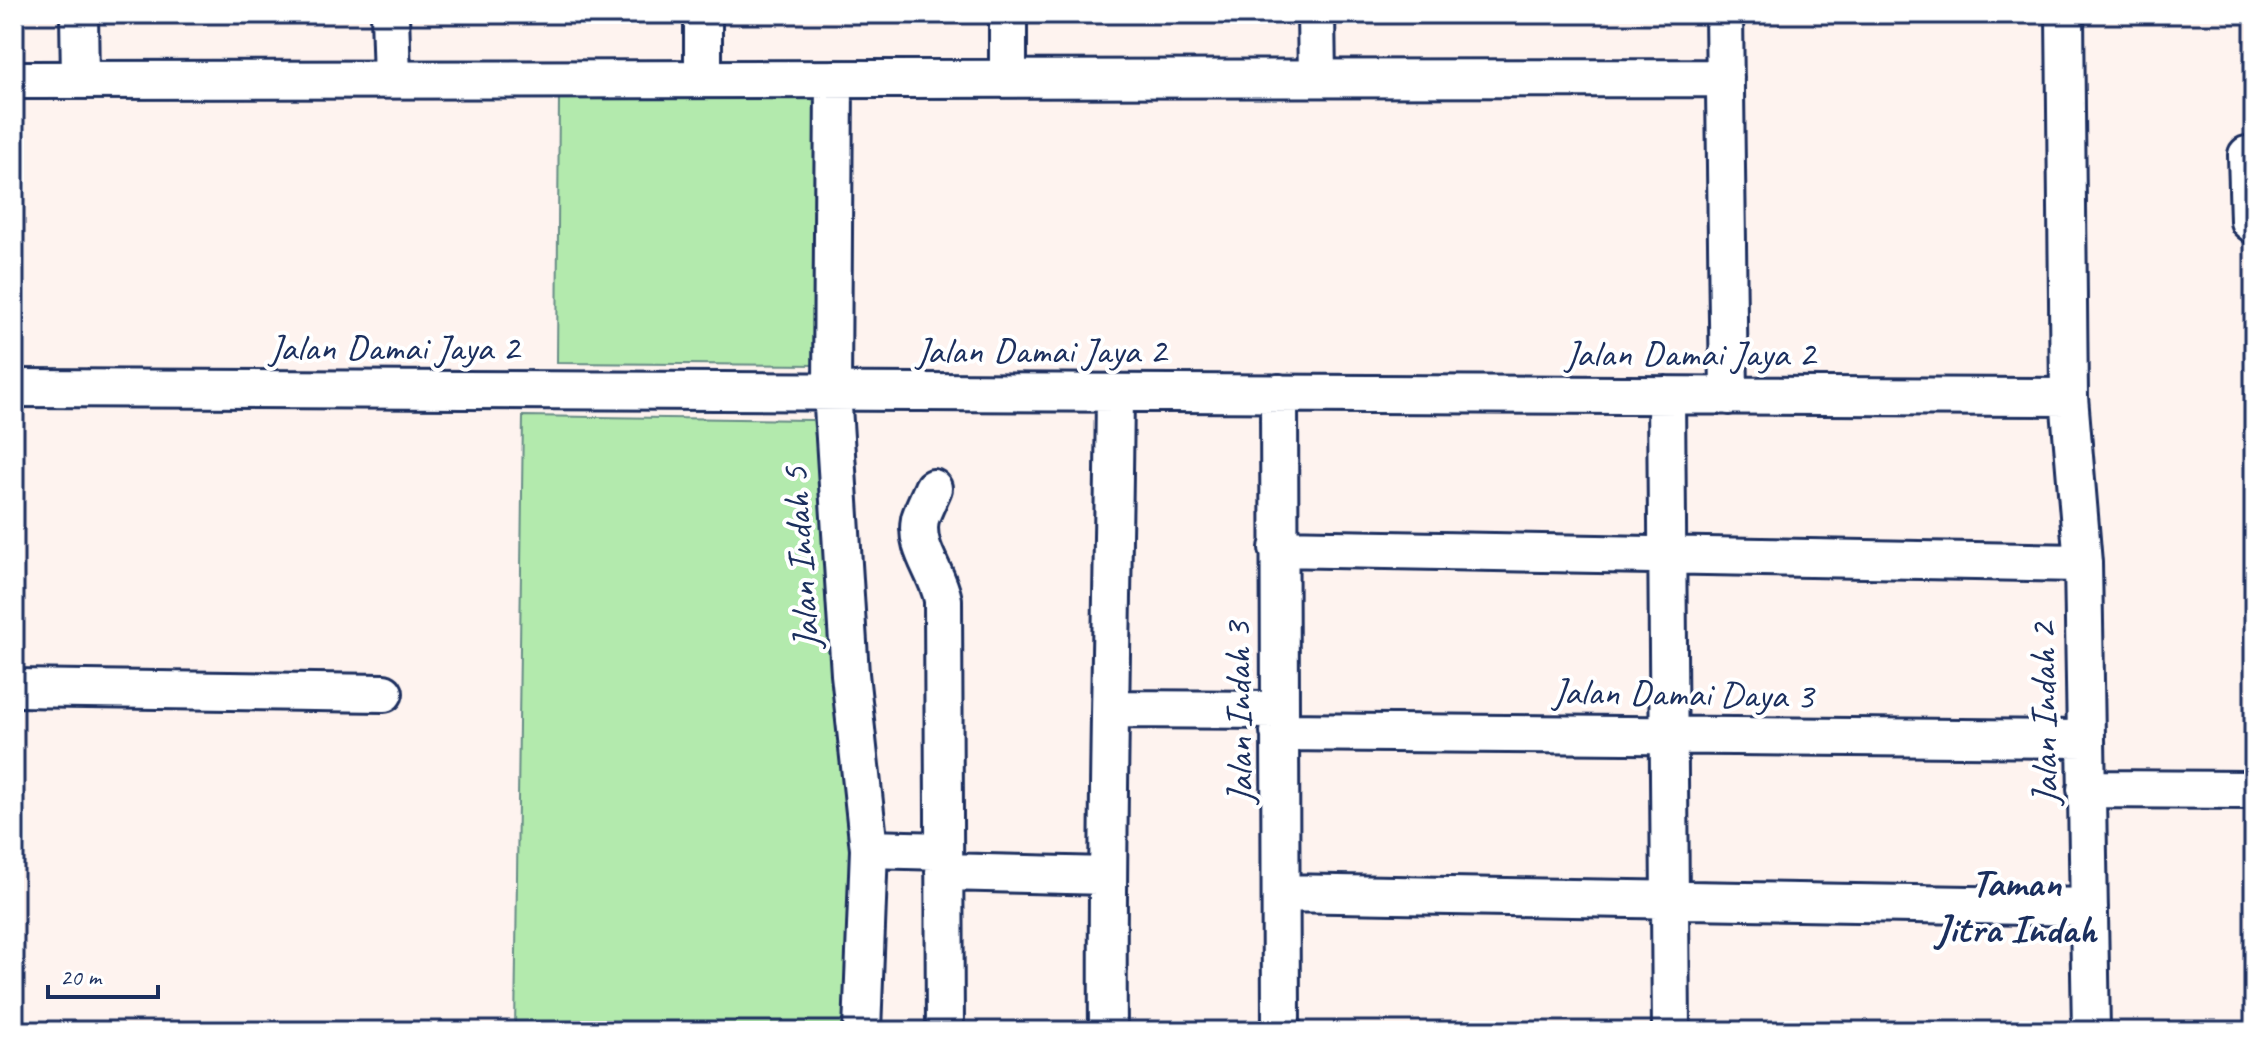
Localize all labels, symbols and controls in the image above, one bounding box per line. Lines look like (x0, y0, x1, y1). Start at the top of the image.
street label: Jalan Damai Jaya 2 (267, 324, 522, 371)
street label: Jalan Damai Jaya 2 (914, 327, 1169, 374)
street label: Jalan Damai Jaya 2 (1563, 330, 1818, 377)
street label: Jalan Indah 5 (771, 464, 830, 652)
street label: Jalan Indah 3 (1213, 619, 1264, 806)
street label: Jalan Indah 2 (2018, 620, 2069, 807)
street label: Jalan Damai Daya 3 (1550, 668, 1817, 719)
district label: Taman Jitra Indah (1933, 858, 2098, 954)
scale bar (48, 949, 158, 999)
text: 20 m (60, 962, 103, 992)

